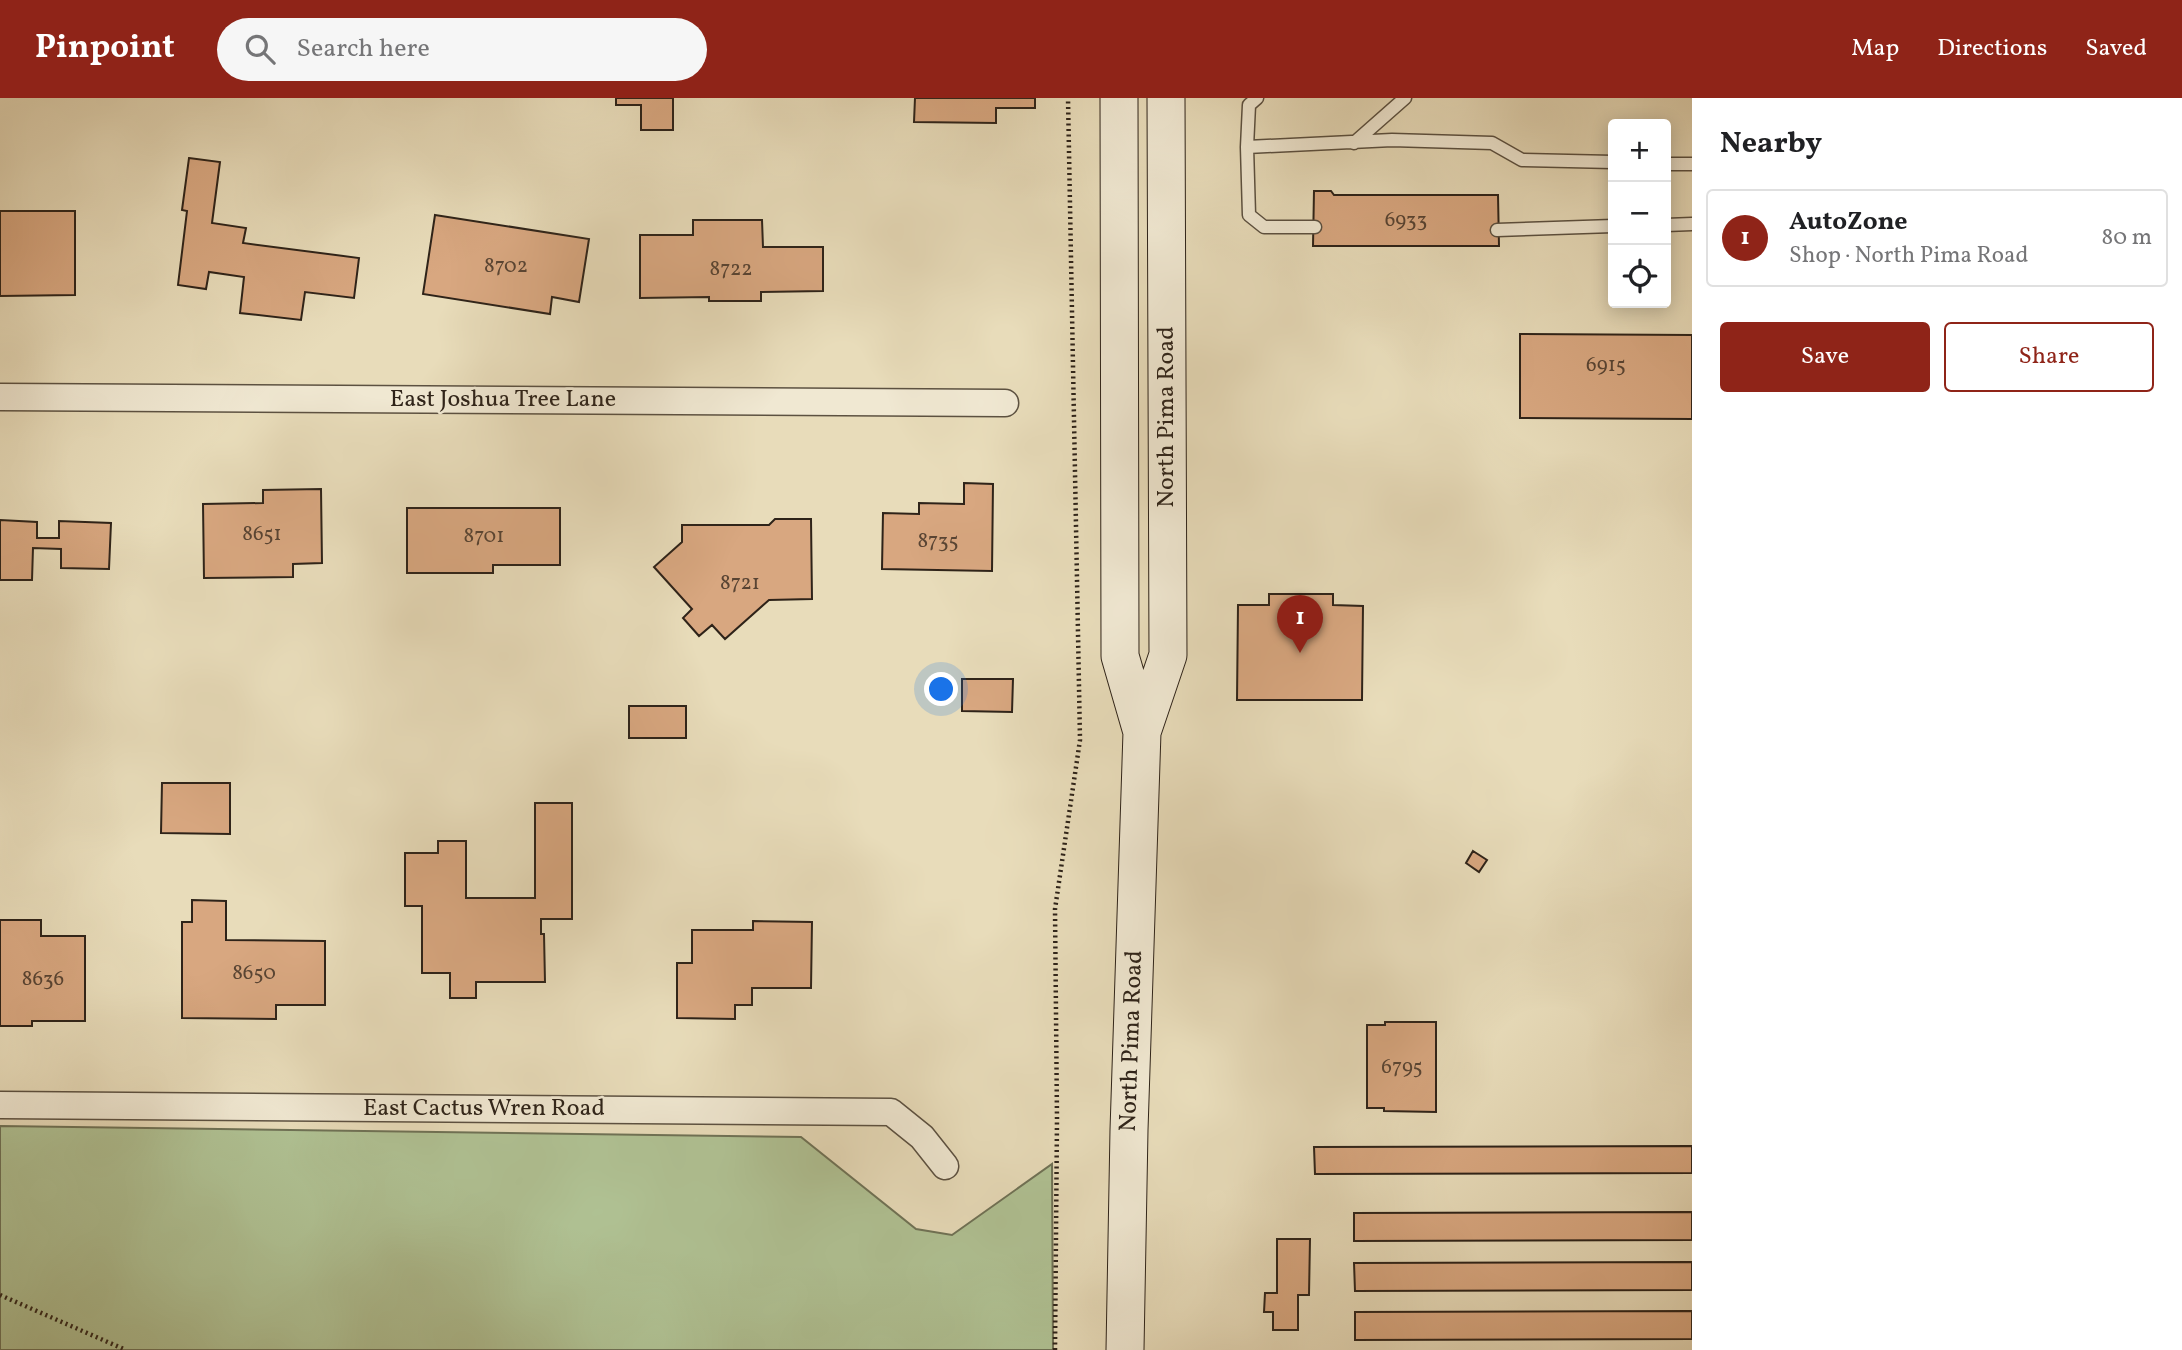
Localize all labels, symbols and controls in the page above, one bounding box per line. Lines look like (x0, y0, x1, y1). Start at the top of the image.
search box (217, 18, 707, 81)
text: Pinpoint (35, 26, 175, 72)
icon: search (241, 30, 279, 68)
text: Search here (297, 31, 430, 67)
text: Map (1851, 32, 1899, 66)
text: Directions (1937, 32, 2047, 66)
text: Saved (2085, 32, 2147, 66)
map controls (1608, 119, 1671, 308)
button: + (1608, 119, 1671, 182)
text: Nearby (1720, 123, 1822, 165)
button: − (1608, 182, 1671, 245)
text: AutoZone (1789, 204, 1908, 240)
house number: 6933 (1385, 206, 1427, 235)
text: 1 (1740, 222, 1750, 254)
text: 80 m (2102, 222, 2152, 254)
text: Shop · North Pima Road (1789, 240, 2028, 272)
button: locate (1608, 245, 1671, 308)
house number: 8702 (484, 252, 528, 281)
house number: 8722 (710, 255, 753, 284)
button: Save (1720, 322, 1930, 392)
button: Share (1944, 322, 2154, 392)
street label: North Pima Road (1150, 326, 1184, 508)
house number: 6915 (1586, 351, 1626, 380)
street label: East Joshua Tree Lane (390, 383, 616, 417)
house number: 8651 (242, 520, 282, 549)
house number: 8701 (464, 522, 504, 551)
house number: 8735 (917, 527, 959, 556)
house number: 8721 (720, 569, 760, 598)
pin: 1 (1277, 595, 1323, 653)
your location (924, 672, 958, 706)
street label: North Pima Road (1112, 950, 1152, 1132)
house number: 8650 (232, 959, 276, 988)
house number: 8636 (22, 965, 64, 994)
house number: 6795 (1381, 1053, 1423, 1082)
street label: East Cactus Wren Road (363, 1092, 605, 1126)

